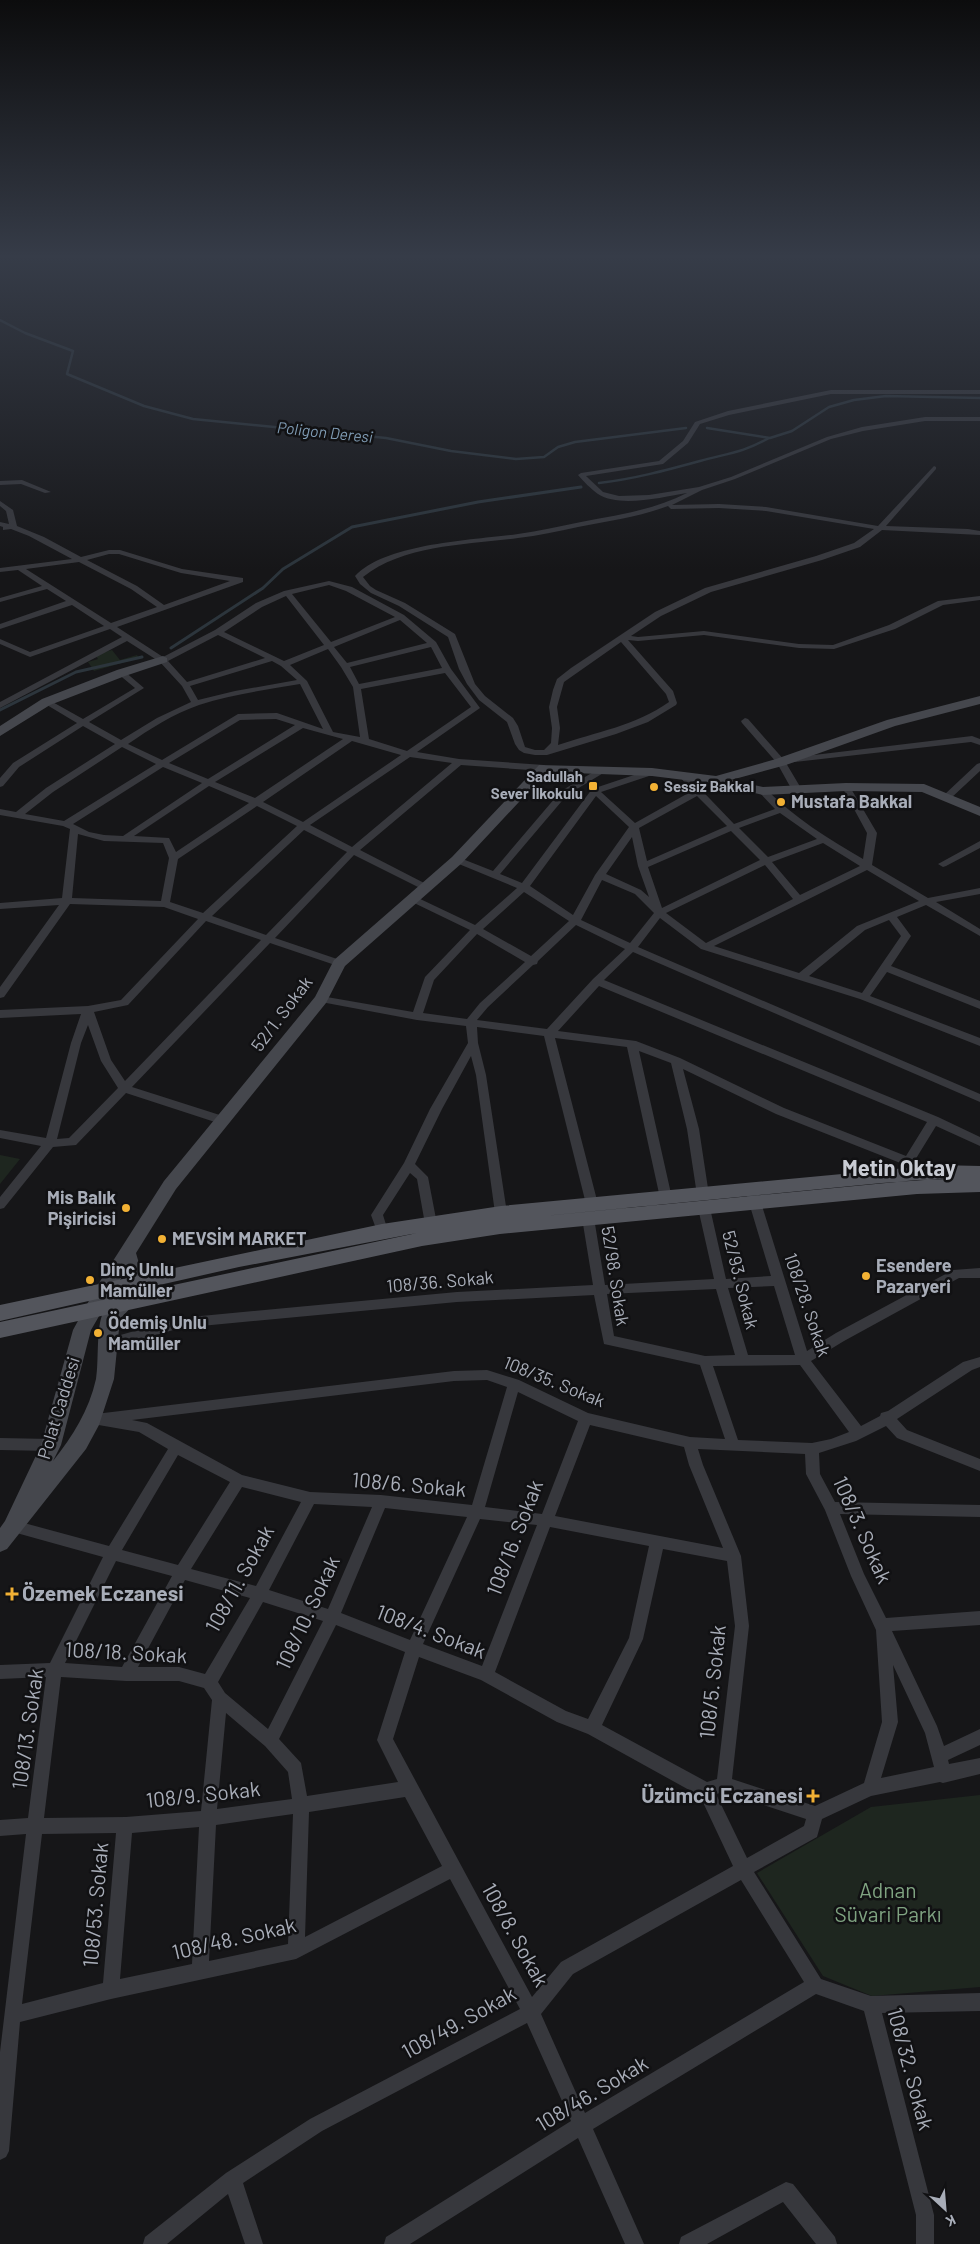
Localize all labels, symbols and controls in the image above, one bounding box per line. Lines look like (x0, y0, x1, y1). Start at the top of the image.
water label: Poligon Deresi (276, 417, 374, 446)
place label: Sadullah Sever İlkokulu (491, 767, 583, 802)
place label: Sessiz Bakkal (664, 777, 754, 795)
marker: Sadullah Sever İlkokulu (587, 780, 599, 792)
marker: Sessiz Bakkal (648, 781, 660, 793)
place label: Mustafa Bakkal (791, 790, 912, 812)
marker: Mustafa Bakkal (775, 796, 787, 808)
street label: 52/1. Sokak (246, 971, 317, 1055)
district label: Metin Oktay (842, 1154, 956, 1180)
place label: Mis Balık Pişiricisi (47, 1186, 116, 1229)
marker: Mis Balık Pişiricisi (120, 1202, 132, 1214)
street label: 52/98. Sokak (597, 1224, 635, 1327)
place label: MEVSİM MARKET (172, 1227, 307, 1249)
street label: 52/93. Sokak (718, 1228, 764, 1331)
marker: MEVSİM MARKET (156, 1233, 168, 1245)
street label: 108/28. Sokak (780, 1250, 836, 1359)
place label: Esendere Pazaryeri (876, 1254, 952, 1297)
place label: Dinç Unlu Mamüller (100, 1258, 174, 1301)
street label: 108/36. Sokak (385, 1265, 494, 1297)
marker: Esendere Pazaryeri (860, 1270, 872, 1282)
marker: Dinç Unlu Mamüller (84, 1274, 96, 1286)
place label: Ödemiş Unlu Mamüller (108, 1311, 207, 1354)
marker: Ödemiş Unlu Mamüller (92, 1327, 104, 1339)
street label: 108/35. Sokak (500, 1351, 608, 1411)
street label: Polat Caddesi (32, 1354, 84, 1462)
street label: 108/6. Sokak (351, 1466, 467, 1501)
street label: 108/3. Sokak (829, 1472, 898, 1587)
street label: 108/16. Sokak (480, 1476, 547, 1599)
street label: 108/11. Sokak (199, 1520, 278, 1636)
street label: 108/10. Sokak (269, 1551, 344, 1673)
place label: Özemek Eczanesi (22, 1580, 184, 1605)
marker: Özemek Eczanesi (6, 1588, 18, 1600)
street label: 108/4. Sokak (373, 1598, 490, 1663)
street label: 108/5. Sokak (693, 1624, 730, 1740)
street label: 108/18. Sokak (64, 1636, 188, 1667)
street label: 108/13. Sokak (6, 1667, 47, 1791)
street label: 108/9. Sokak (144, 1775, 261, 1812)
place label: Üzümcü Eczanesi (641, 1782, 803, 1807)
marker: Üzümcü Eczanesi (807, 1790, 819, 1802)
street label: 108/53. Sokak (77, 1841, 112, 1968)
park label: Adnan Süvari Parkı (835, 1877, 941, 1926)
street label: 108/8. Sokak (478, 1878, 555, 1991)
street label: 108/48. Sokak (169, 1911, 298, 1964)
street label: 108/49. Sokak (397, 1980, 520, 2063)
street label: 108/32. Sokak (883, 2005, 940, 2133)
street label: 108/46. Sokak (531, 2049, 652, 2136)
north arrow (920, 2184, 970, 2234)
text: K (943, 2212, 959, 2231)

